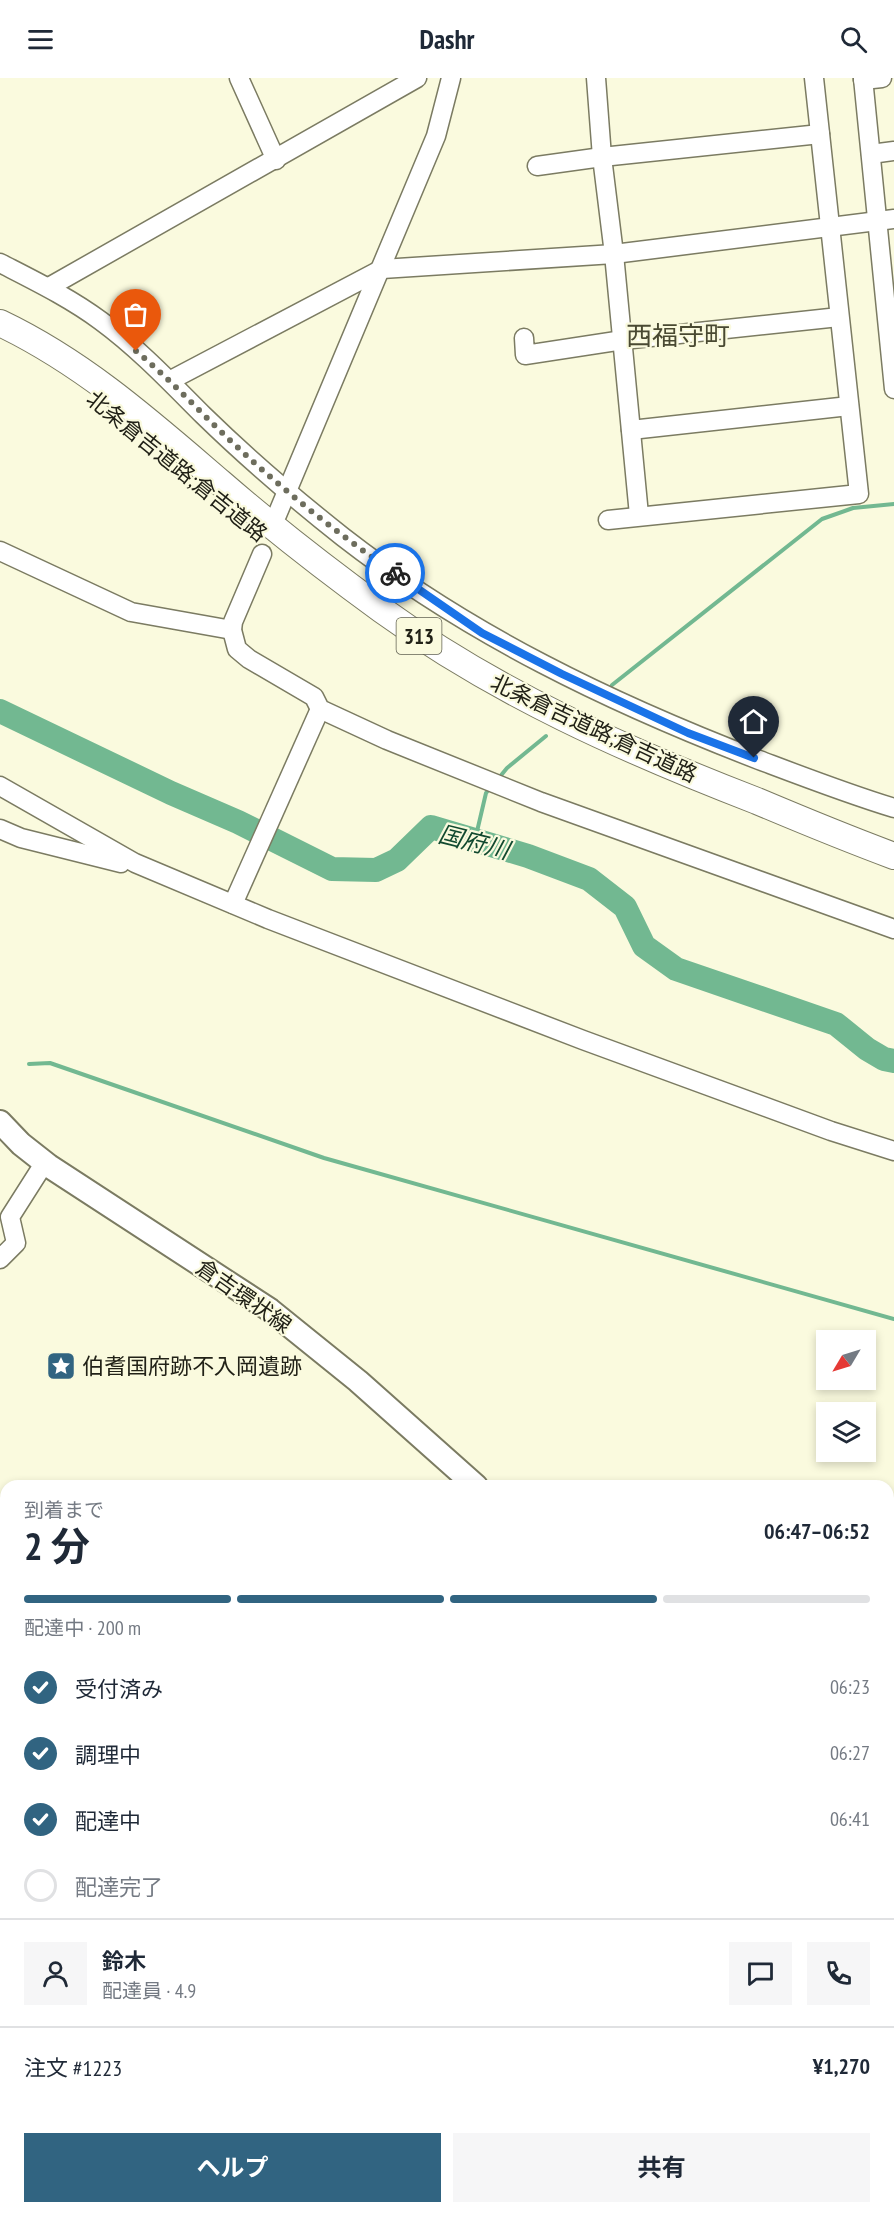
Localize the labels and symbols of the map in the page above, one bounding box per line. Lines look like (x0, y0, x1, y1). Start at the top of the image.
pin (110, 289, 161, 351)
district label: 西福守町 (626, 319, 730, 352)
street label: 北条倉吉道路;倉吉道路 (81, 384, 273, 548)
courier (365, 543, 425, 603)
road number: 313 (396, 618, 442, 654)
street label: 北条倉吉道路;倉吉道路 (486, 668, 702, 788)
pin (728, 696, 779, 758)
water label: 国府川 (435, 818, 516, 866)
street label: 倉吉環状線 (191, 1253, 297, 1339)
north arrow (816, 1330, 876, 1390)
place icon: 伯耆国府跡不入岡遺跡 (45, 1350, 77, 1382)
place label: 伯耆国府跡不入岡遺跡 (82, 1352, 302, 1380)

